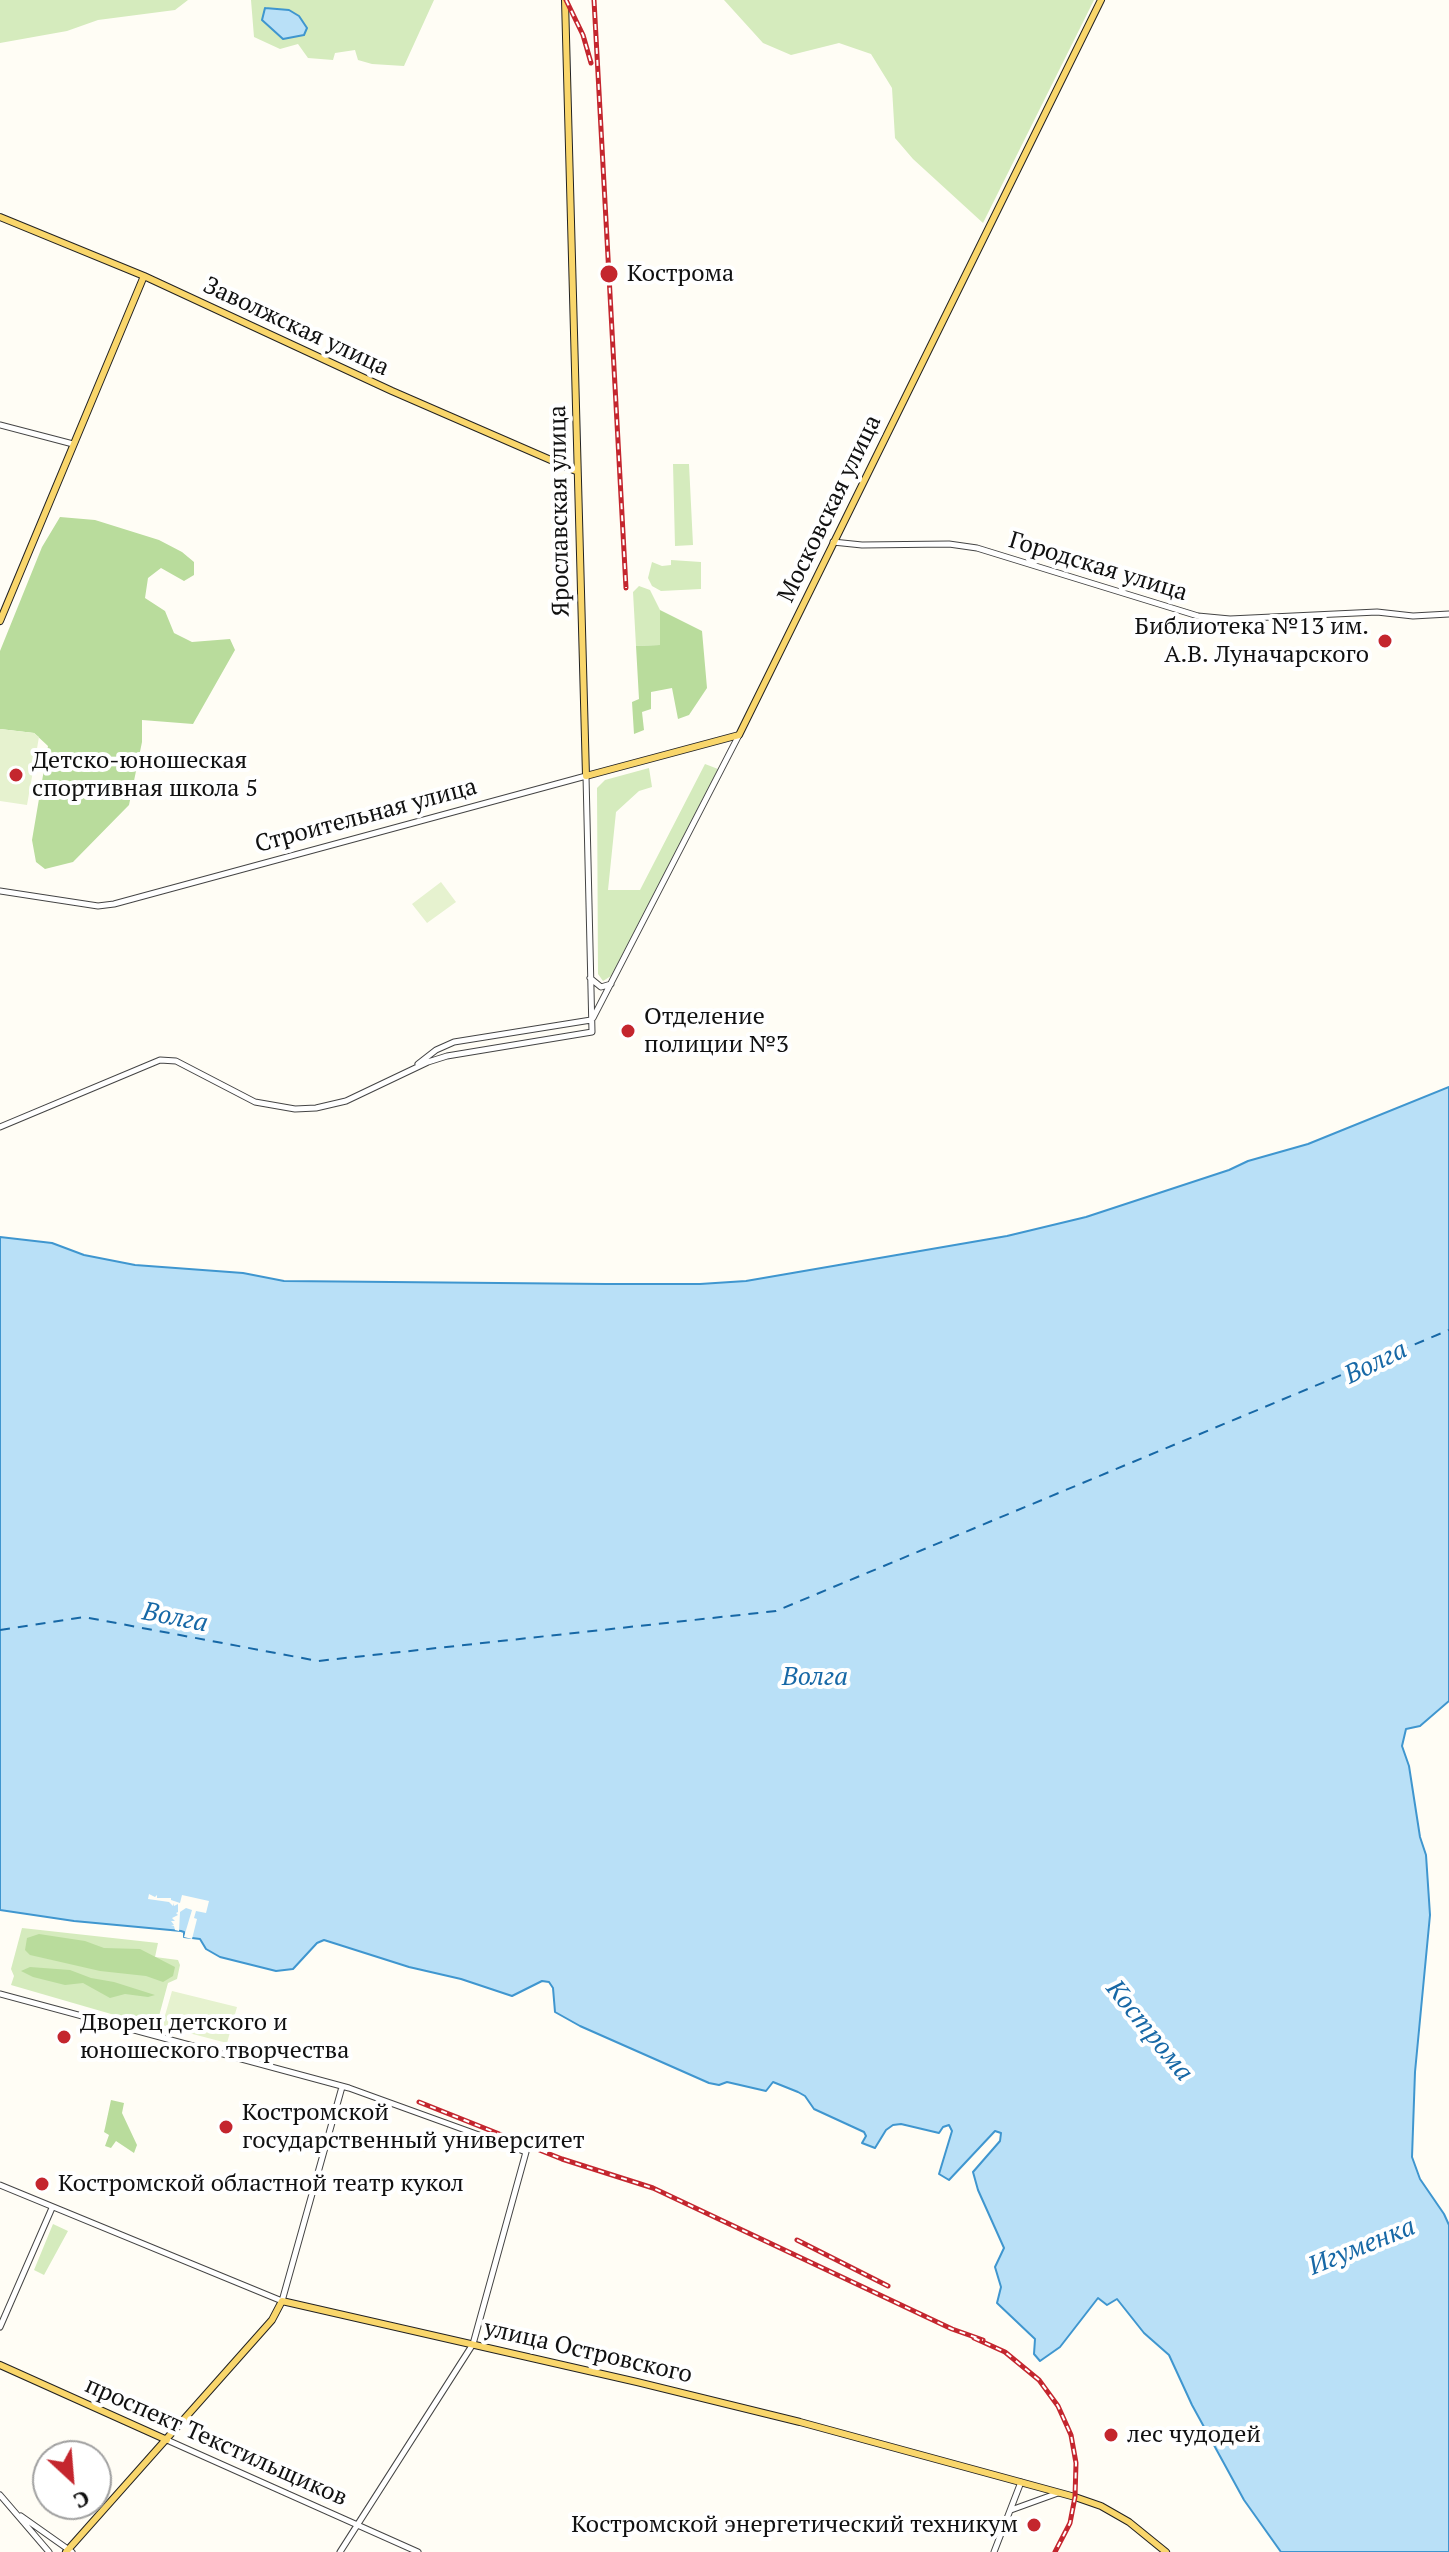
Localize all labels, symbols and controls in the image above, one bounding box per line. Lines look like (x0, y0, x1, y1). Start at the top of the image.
place label: Кострома (627, 260, 734, 288)
marker: Кострома (598, 263, 620, 285)
street label: Заволжская улица (198, 271, 394, 383)
street label: Ярославская улица (544, 405, 576, 617)
street label: Московская улица (772, 411, 888, 607)
street label: Городская улица (1005, 526, 1191, 608)
place label: Библиотека №13 им. А.В. Луначарского (1135, 613, 1369, 669)
marker: Библиотека №13 им. А.В. Луначарского (1376, 632, 1394, 650)
place label: Детско-юношеская спортивная школа 5 (32, 747, 258, 803)
marker: Детско-юношеская спортивная школа 5 (7, 766, 25, 784)
street label: Строительная улица (252, 773, 480, 859)
place label: Отделение полиции №3 (644, 1003, 789, 1059)
marker: Отделение полиции №3 (619, 1022, 637, 1040)
water label: Волга (1340, 1335, 1412, 1391)
water label: Волга (140, 1596, 210, 1640)
water label: Волга (782, 1662, 848, 1694)
water label: Кострома (1099, 1974, 1199, 2088)
place label: Дворец детского и юношеского творчества (80, 2009, 349, 2065)
marker: Дворец детского и юношеского творчества (55, 2028, 73, 2046)
place label: Костромской государственный университет (242, 2099, 585, 2155)
marker: Костромской государственный университет (217, 2118, 235, 2136)
place label: Костромской областной театр кукол (58, 2170, 464, 2198)
marker: Костромской областной театр кукол (33, 2175, 51, 2193)
water label: Игуменка (1304, 2211, 1420, 2283)
street label: улица Островского (481, 2314, 695, 2390)
street label: проспект Текстильщиков (80, 2371, 352, 2513)
place label: лес чудодей (1127, 2421, 1261, 2449)
marker: лес чудодей (1102, 2426, 1120, 2444)
north arrow (32, 2440, 112, 2520)
text: С (69, 2484, 95, 2516)
place label: Костромской энергетический техникум (571, 2511, 1018, 2539)
marker: Костромской энергетический техникум (1025, 2516, 1043, 2534)

